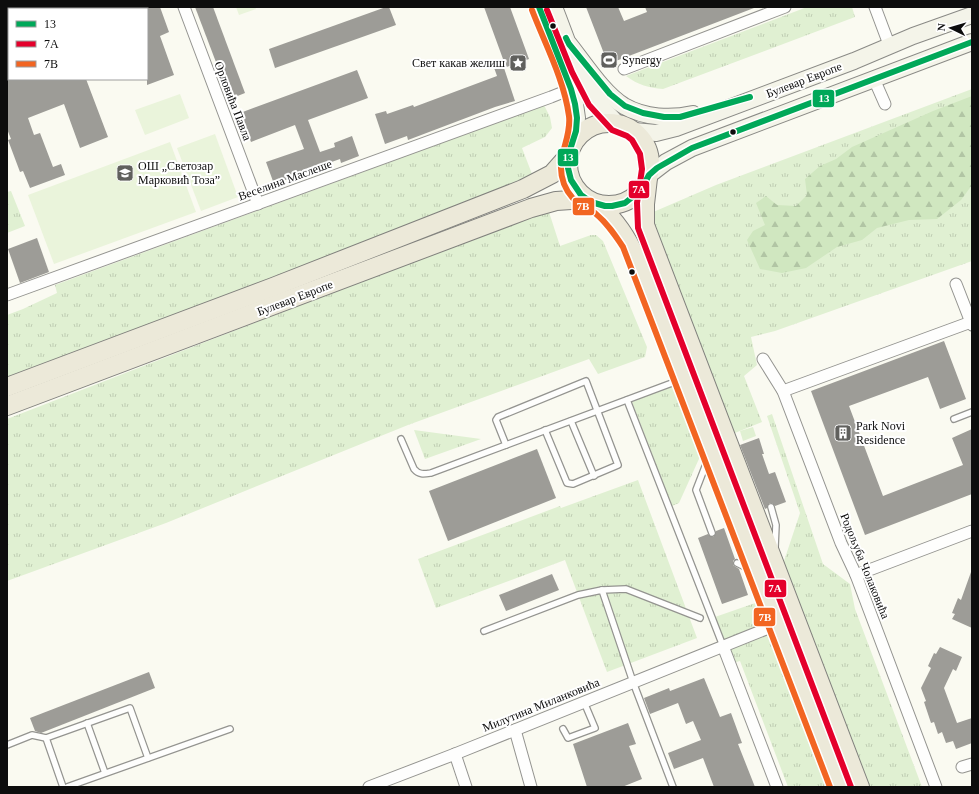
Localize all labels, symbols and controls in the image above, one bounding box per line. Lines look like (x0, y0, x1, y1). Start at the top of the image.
legend (8, 8, 148, 80)
north arrow (931, 8, 971, 48)
text: 13 (44, 17, 56, 31)
unlabelled marker (548, 21, 558, 31)
text: N (935, 23, 947, 32)
text: 7A (44, 37, 59, 51)
sports icon: Synergy (599, 50, 619, 70)
place icon: Свет какав желиш (508, 53, 528, 73)
place label: Synergy (622, 53, 662, 67)
place label: Свет какав желиш (412, 56, 506, 70)
text: 7B (44, 57, 58, 71)
street label: Орловића Павла (211, 59, 255, 143)
street label: Булевар Европе (764, 59, 844, 101)
line badge: 13 (812, 89, 835, 108)
text: 13 (819, 92, 830, 104)
unlabelled marker (728, 127, 738, 137)
line badge: 13 (557, 148, 579, 167)
text: 13 (563, 151, 574, 163)
street label: Веселина Маслеше (236, 157, 334, 203)
place label: ОШ „Светозар Марковић Тоза” (138, 159, 220, 187)
school or university icon: ОШ „Светозар Марковић Тоза” (115, 163, 135, 183)
line badge: 7A (628, 180, 650, 199)
text: 7A (632, 183, 646, 195)
line badge: 7B (572, 197, 595, 216)
text: 7B (577, 200, 590, 212)
unlabelled marker (627, 267, 637, 277)
street label: Булевар Европе (255, 277, 335, 319)
place label: Park Novi Residence (856, 419, 906, 447)
building icon: Park Novi Residence (833, 423, 853, 443)
street label: Родољуба Чолаковића (837, 511, 893, 621)
line badge: 7A (764, 579, 787, 598)
text: 7A (768, 582, 782, 594)
line badge: 7B (753, 607, 776, 627)
text: 7B (759, 611, 772, 623)
street label: Милутина Миланковића (480, 675, 602, 735)

